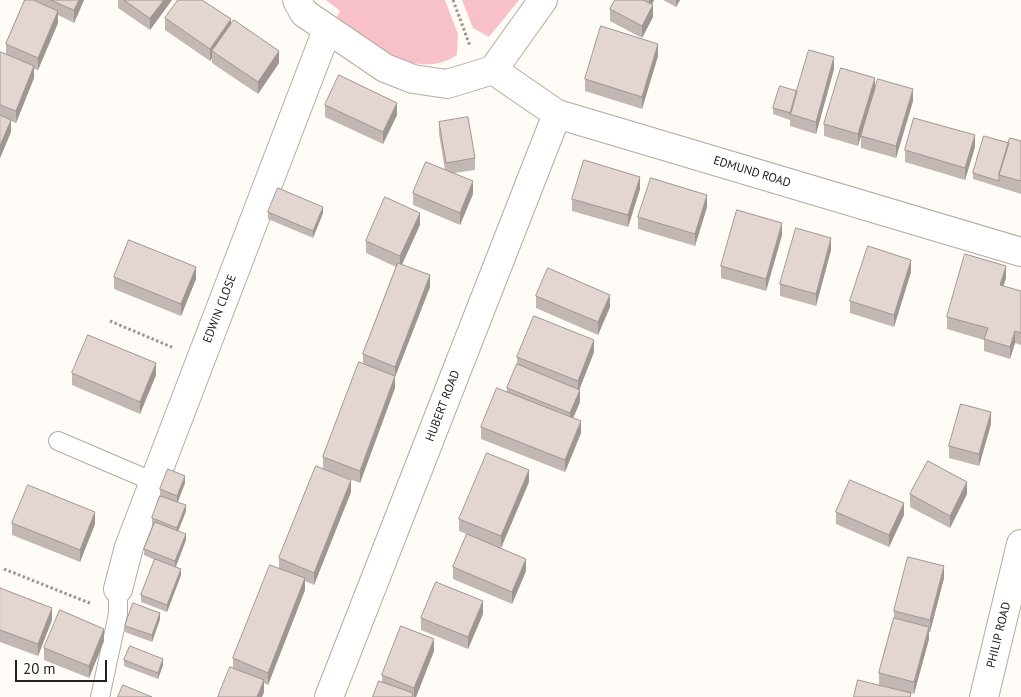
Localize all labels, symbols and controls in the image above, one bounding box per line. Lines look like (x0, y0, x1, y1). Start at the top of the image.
street label: EDMUND ROAD (712, 153, 792, 191)
street label: EDWIN CLOSE (200, 273, 240, 345)
street label: HUBERT ROAD (423, 368, 463, 444)
street label: PHILIP ROAD (984, 601, 1014, 669)
scale bar (18, 650, 110, 682)
text: 20 m (23, 659, 56, 678)

